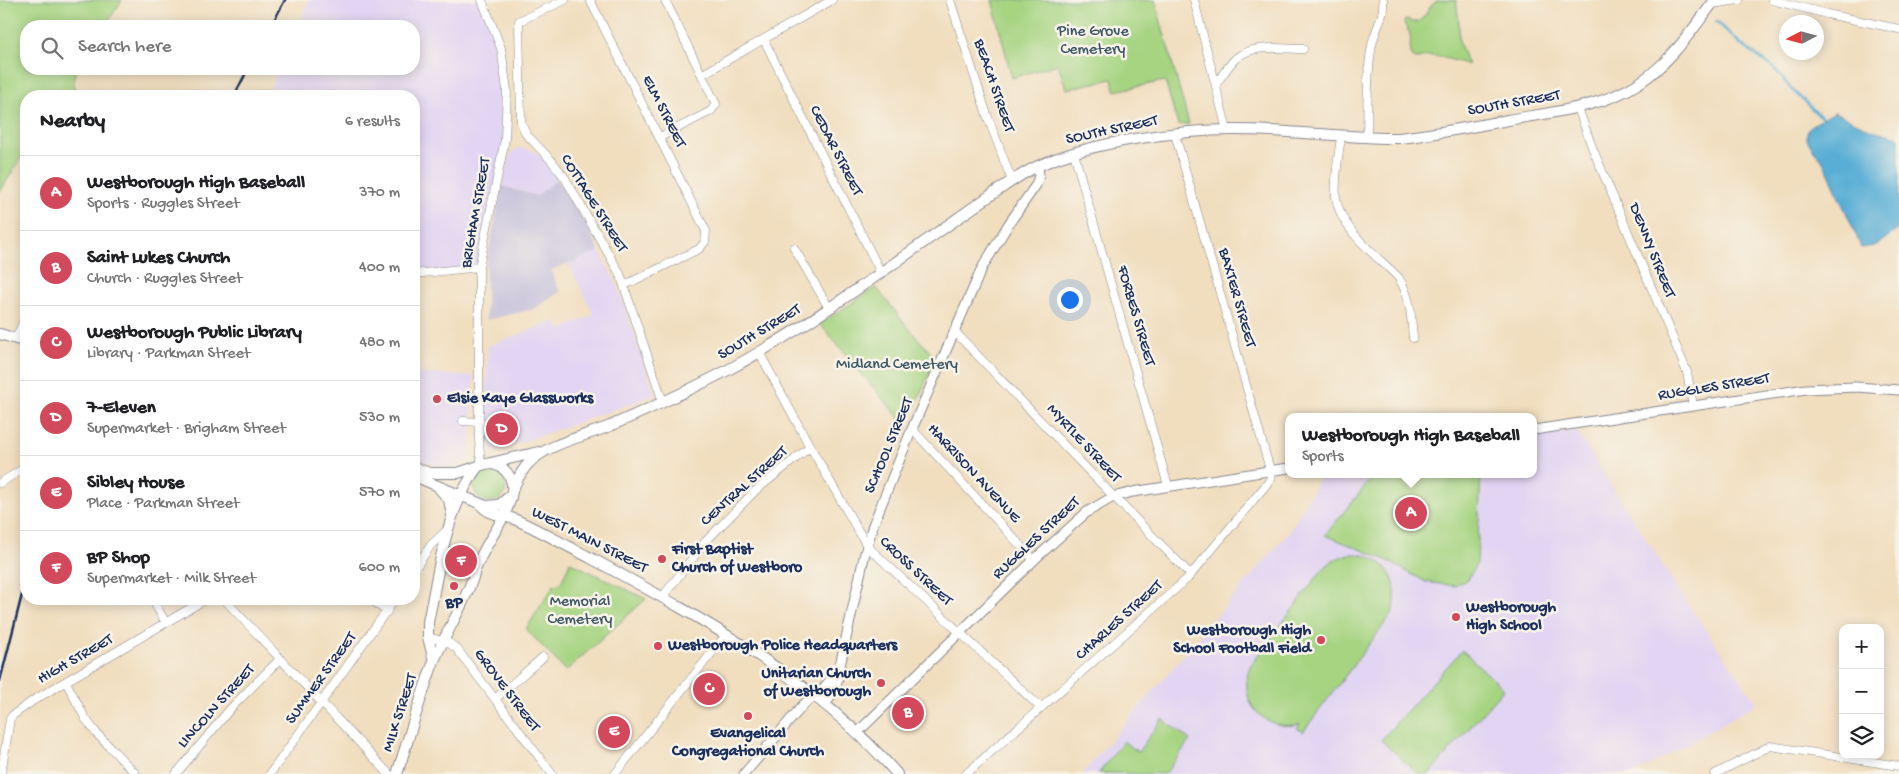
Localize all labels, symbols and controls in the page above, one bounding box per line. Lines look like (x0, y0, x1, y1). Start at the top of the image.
north arrow (1779, 15, 1824, 60)
search box (20, 20, 420, 75)
park label: Pine Grove Cemetery (1056, 23, 1129, 60)
icon: search (38, 34, 66, 62)
text: Search here (78, 36, 172, 59)
street label: BEACH STREET (968, 36, 1018, 136)
street label: ELM STREET (637, 73, 690, 152)
street label: SOUTH STREET (1466, 86, 1562, 121)
street label: CEDAR STREET (804, 103, 866, 200)
text: Nearby (40, 110, 105, 135)
street label: SOUTH STREET (1064, 112, 1160, 150)
text: 6 results (345, 113, 400, 132)
street label: COTTAGE STREET (555, 151, 631, 257)
street label: BRIGHAM STREET (458, 155, 496, 271)
text: Westborough High Baseball (87, 172, 305, 195)
text: A (51, 184, 61, 203)
text: 370 m (359, 184, 400, 203)
text: Sports · Ruggles Street (87, 195, 240, 214)
street label: DENNY STREET (1623, 200, 1679, 302)
street label: BAXTER STREET (1212, 245, 1259, 351)
text: Saint Lukes Church (87, 247, 230, 270)
text: B (52, 259, 60, 278)
text: 400 m (359, 259, 400, 278)
street label: FORBES STREET (1111, 263, 1159, 369)
text: Church · Ruggles Street (87, 270, 242, 289)
your location (1057, 287, 1083, 313)
street label: SOUTH STREET (715, 300, 806, 365)
text: Westborough Public Library (87, 322, 302, 345)
text: C (52, 334, 60, 353)
text: 480 m (359, 334, 400, 353)
text: Library · Parkman Street (87, 345, 250, 364)
park label: Midland Cemetery (836, 356, 958, 375)
street label: RUGGLES STREET (1657, 370, 1772, 406)
place label: Elsie Kaye Glassworks (447, 390, 594, 409)
marker: Elsie Kaye Glassworks (431, 393, 443, 405)
street label: SCHOOL STREET (861, 394, 919, 497)
text: 7-Eleven (87, 397, 156, 420)
street label: MYRTLE STREET (1042, 401, 1125, 488)
text: D (51, 409, 61, 428)
text: 530 m (359, 409, 400, 428)
pin: D (486, 410, 518, 448)
popup (1285, 413, 1537, 478)
text: Supermarket · Brigham Street (87, 420, 286, 439)
street label: HARRISON AVENUE (922, 421, 1024, 528)
text: Westborough High Baseball (1302, 425, 1520, 448)
street label: CENTRAL STREET (697, 442, 793, 531)
text: Sports (1302, 448, 1344, 467)
text: Sibley House (87, 472, 184, 495)
text: E (51, 484, 61, 503)
text: 570 m (359, 484, 400, 503)
street label: RUGGLES STREET (989, 493, 1085, 584)
pin: A (1395, 494, 1427, 532)
text: Place · Parkman Street (87, 495, 239, 514)
street label: WEST MAIN STREET (528, 504, 651, 579)
street label: CROSS STREET (874, 533, 956, 611)
place label: First Baptist Church of Westboro (671, 541, 803, 578)
pin: F (445, 542, 477, 580)
text: BP Shop (87, 547, 150, 570)
marker: First Baptist Church of Westboro (656, 553, 668, 565)
text: F (52, 559, 60, 578)
text: 600 m (359, 559, 400, 578)
text: Supermarket · Milk Street (87, 570, 256, 589)
street label: CHARLES STREET (1073, 576, 1168, 665)
marker: BP (448, 580, 460, 592)
park label: Memorial Cemetery (548, 593, 613, 630)
place label: BP (444, 595, 464, 614)
place label: Westborough High School (1465, 599, 1557, 636)
marker: Westborough High School (1450, 611, 1462, 623)
place label: Westborough High School Football Field (1173, 622, 1313, 659)
map controls (1839, 624, 1884, 759)
button: + (1839, 624, 1884, 669)
street label: SUMMER STREET (282, 629, 362, 729)
street label: HIGH STREET (35, 630, 118, 689)
marker: Westborough High School Football Field (1315, 634, 1327, 646)
place label: Westborough Police Headquarters (667, 637, 898, 656)
marker: Westborough Police Headquarters (652, 640, 664, 652)
street label: GROVE STREET (469, 646, 544, 737)
street label: LINCOLN STREET (174, 660, 260, 753)
place label: Unitarian Church of Westborough (761, 665, 871, 702)
button: − (1839, 669, 1884, 714)
pin: C (693, 670, 725, 708)
street label: MILK STREET (379, 671, 423, 755)
marker: Unitarian Church of Westborough (875, 677, 887, 689)
pin: B (892, 694, 924, 732)
marker: Evangelical Congregational Church (742, 710, 754, 722)
pin: E (598, 713, 630, 751)
button: layers (1839, 714, 1884, 759)
place label: Evangelical Congregational Church (671, 725, 824, 762)

